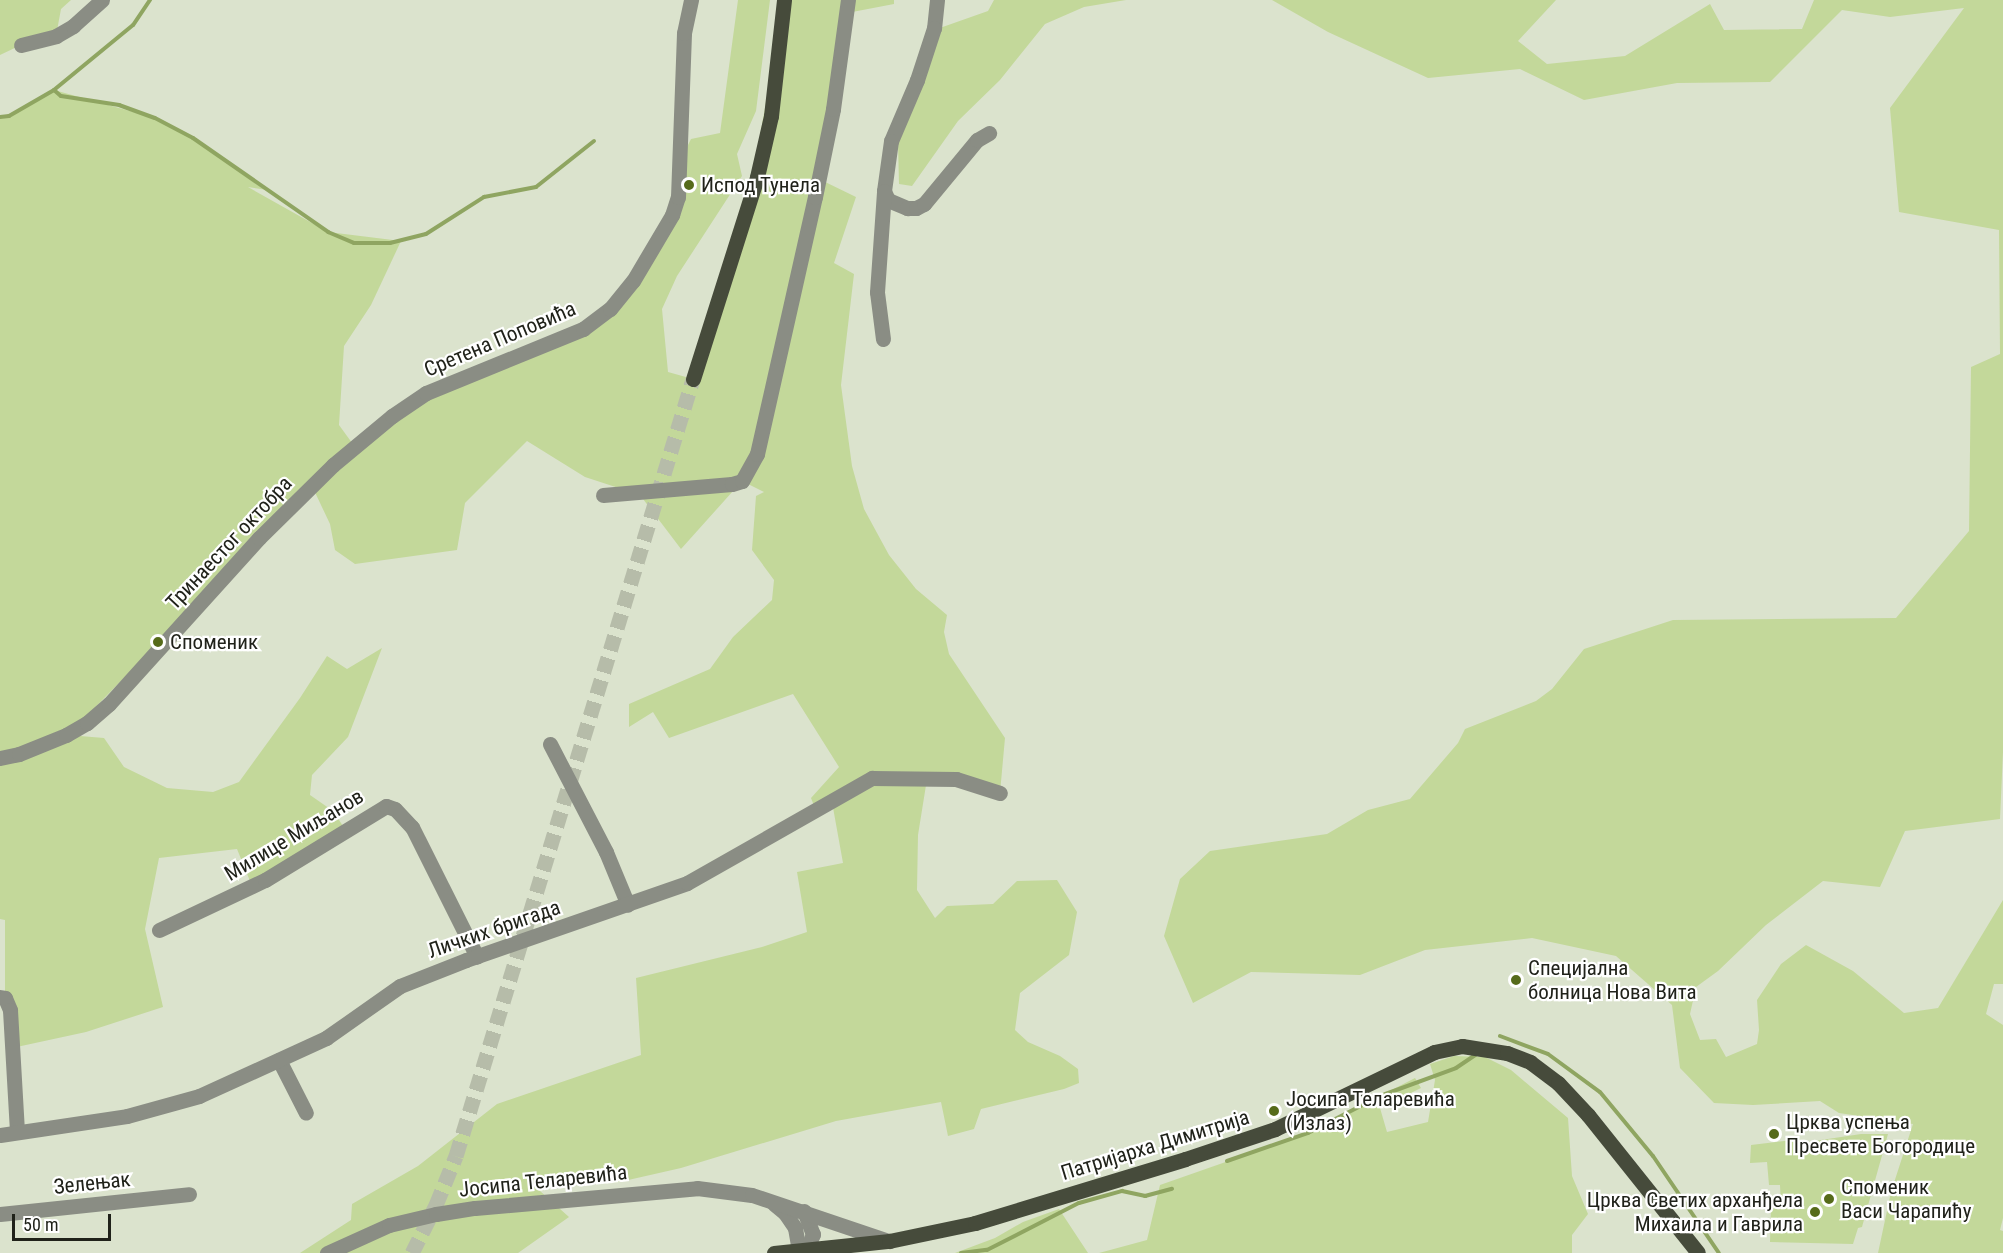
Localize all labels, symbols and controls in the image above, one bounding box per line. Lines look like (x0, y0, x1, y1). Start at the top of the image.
place label: Испод Тунела (701, 172, 821, 198)
marker: Испод Тунела (682, 178, 696, 192)
street label: Сретена Поповића (420, 296, 580, 382)
street label: Тринаестог октобра (161, 471, 297, 615)
place label: Споменик (170, 629, 258, 655)
marker: Споменик (151, 635, 165, 649)
street label: Милице Миљанов (220, 784, 368, 886)
street label: Личких бригада (424, 894, 564, 964)
place label: Специјална болница Нова Вита (1528, 955, 1697, 1005)
marker: Специјална болница Нова Вита (1509, 973, 1523, 987)
place label: Јосипа Теларевића (Излаз) (1286, 1086, 1455, 1136)
street label: Патријарха Димитрија (1058, 1104, 1252, 1186)
marker: Јосипа Теларевића (Излаз) (1267, 1104, 1281, 1118)
place label: Црква успења Пресвете Богородице (1786, 1109, 1975, 1159)
marker: Црква успења Пресвете Богородице (1767, 1127, 1781, 1141)
street label: Јосипа Теларевића (458, 1160, 628, 1202)
street label: Зелењак (52, 1166, 132, 1200)
place label: Споменик Васи Чарапићу (1841, 1174, 1971, 1224)
place label: Црква Светих арханђела Михаила и Гаврила (1587, 1187, 1803, 1237)
marker: Споменик Васи Чарапићу (1822, 1192, 1836, 1206)
scale bar (15, 1202, 114, 1240)
marker: Црква Светих арханђела Михаила и Гаврила (1808, 1205, 1822, 1219)
text: 50 m (23, 1214, 58, 1235)

